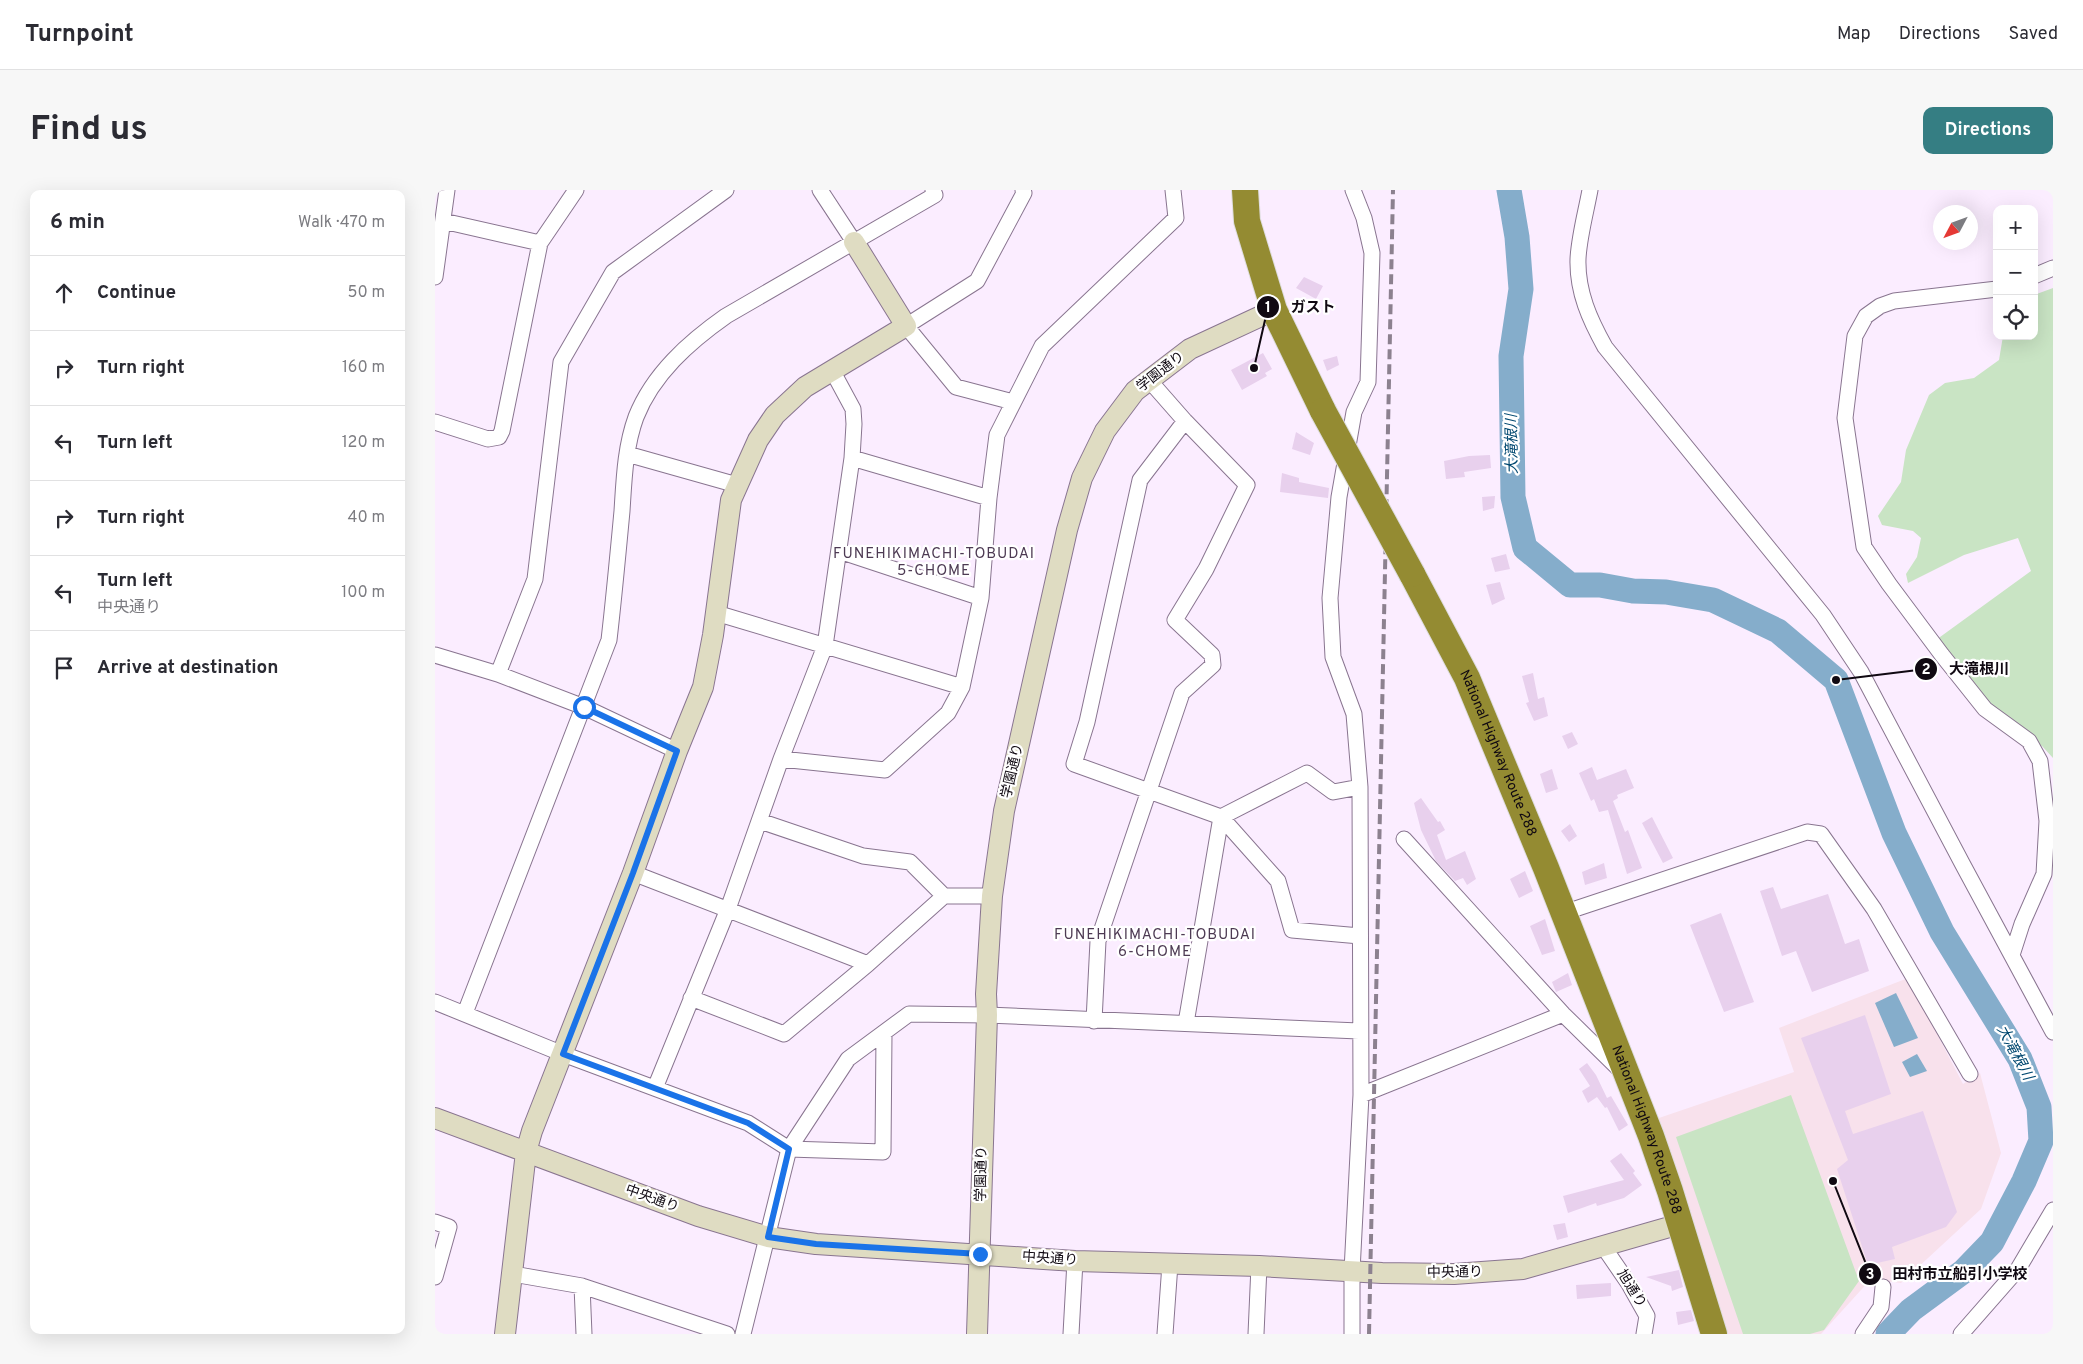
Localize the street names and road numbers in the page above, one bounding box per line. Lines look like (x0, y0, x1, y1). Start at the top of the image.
street label: 学園通り (1134, 348, 1188, 396)
street label: National Highway Route 288 (1456, 667, 1540, 839)
street label: 学園通り (998, 742, 1028, 800)
street label: National Highway Route 288 (1608, 1043, 1685, 1216)
street label: 学園通り (973, 1146, 991, 1202)
street label: 中央通り (623, 1181, 681, 1217)
street label: 中央通り (1021, 1249, 1079, 1269)
street label: 中央通り (1427, 1264, 1483, 1282)
street label: 旭通り (1613, 1267, 1649, 1311)

